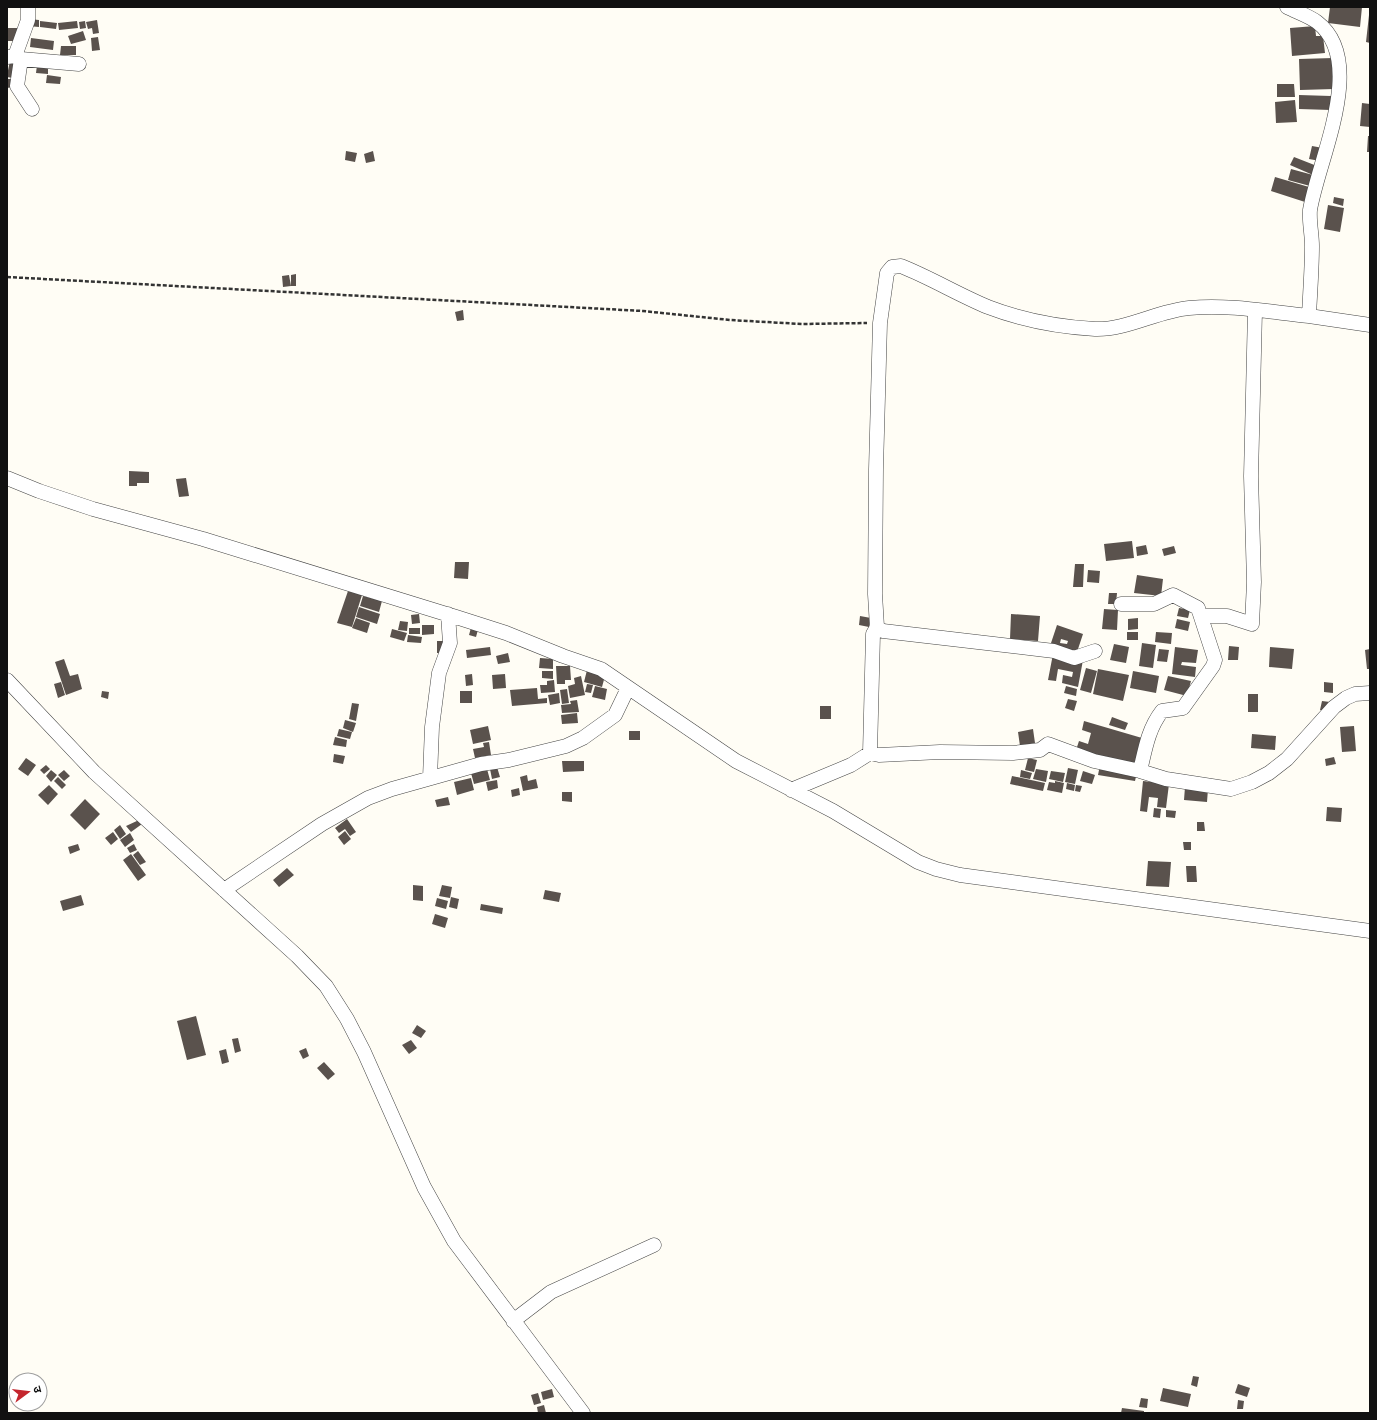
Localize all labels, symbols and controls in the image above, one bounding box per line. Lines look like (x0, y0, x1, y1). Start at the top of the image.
north arrow (8, 1372, 48, 1412)
text: उ (30, 1384, 45, 1395)

